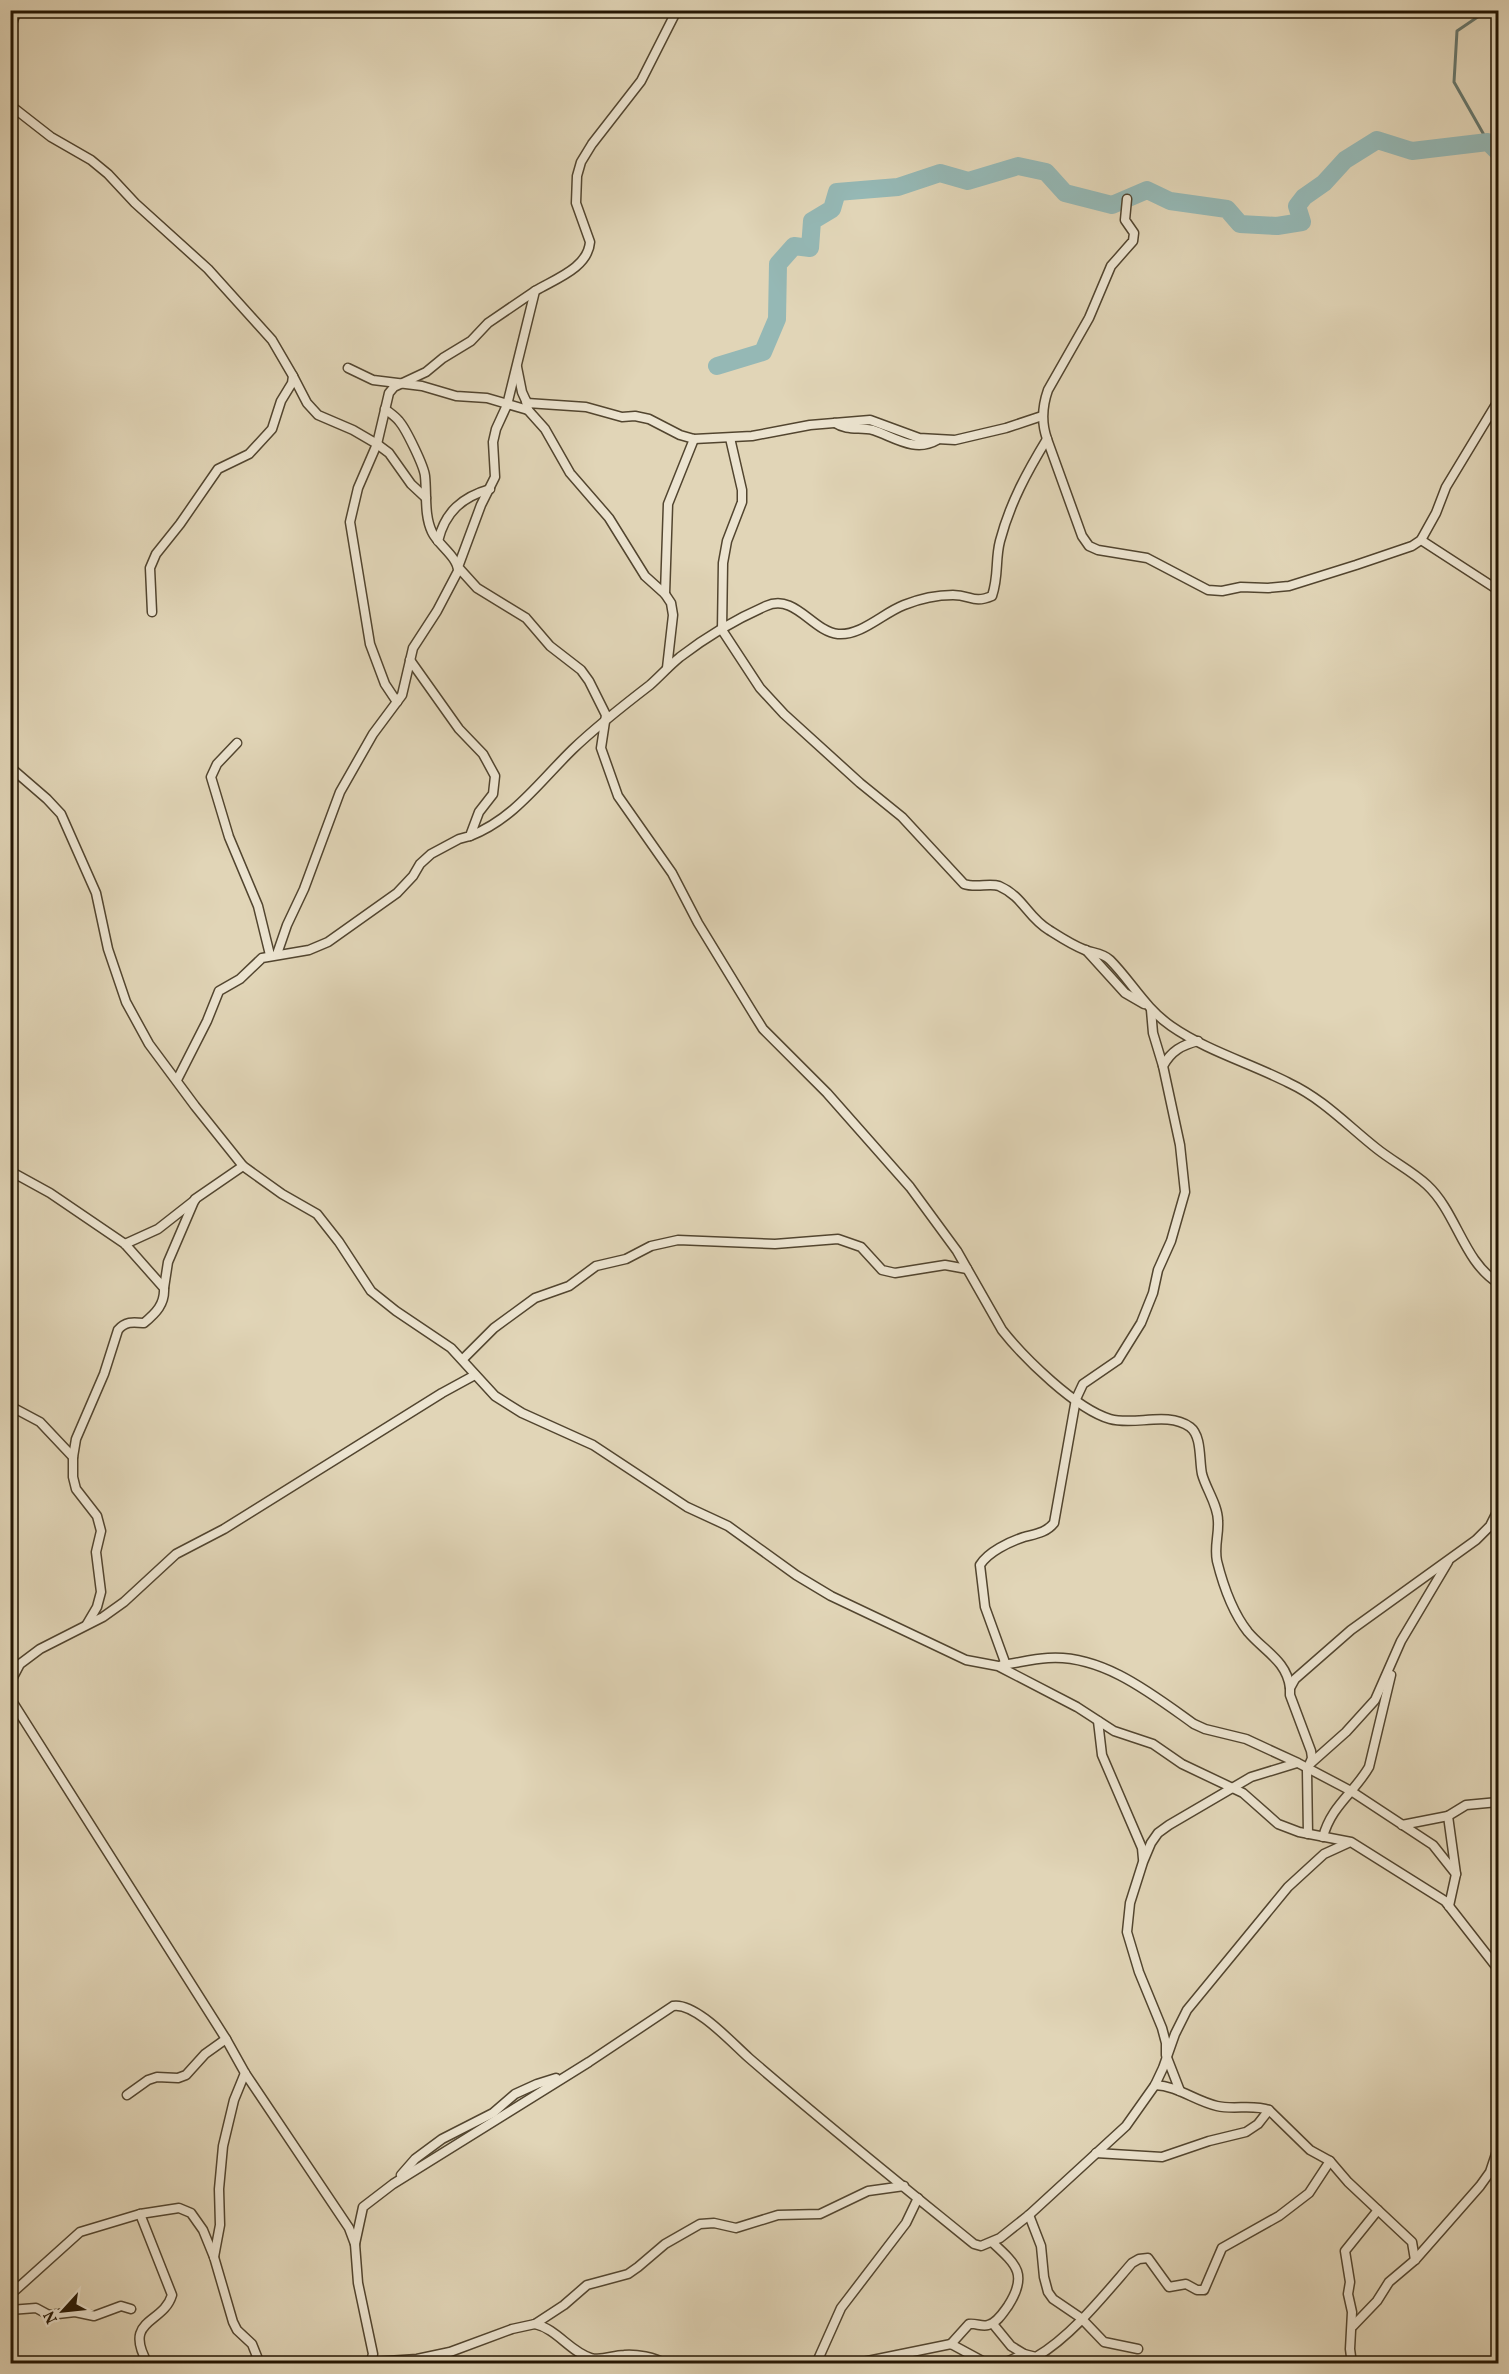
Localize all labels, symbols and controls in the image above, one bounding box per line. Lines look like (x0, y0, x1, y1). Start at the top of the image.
north arrow (33, 2281, 93, 2341)
text: N (39, 2306, 64, 2327)

